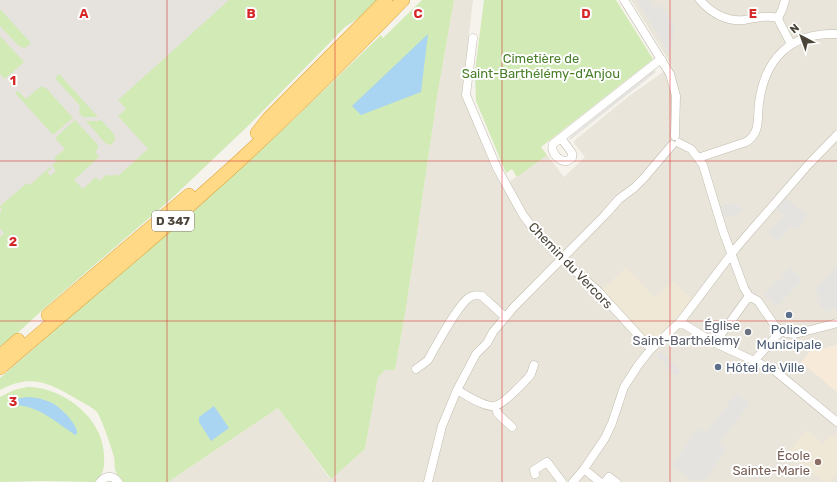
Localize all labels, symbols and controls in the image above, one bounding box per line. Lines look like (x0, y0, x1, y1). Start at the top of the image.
text: A (79, 6, 89, 21)
text: B (246, 6, 256, 21)
text: C (413, 6, 423, 21)
text: D (581, 6, 591, 21)
text: E (749, 6, 757, 21)
north arrow (781, 16, 821, 56)
text: N (788, 21, 802, 36)
park label: Cimetière de Saint-Barthélémy-d'Anjou (462, 51, 620, 81)
text: 1 (10, 73, 16, 88)
road number: D 347 (152, 211, 194, 231)
street label: Chemin du Vercors (526, 219, 616, 312)
text: 2 (9, 234, 17, 249)
marker: Police Municipale (784, 310, 794, 320)
place label: Église Saint-Barthélemy (633, 318, 740, 348)
place label: Police Municipale (757, 322, 821, 352)
marker: Église Saint-Barthélemy (743, 327, 753, 337)
place label: Hôtel de Ville (726, 360, 804, 375)
marker: Hôtel de Ville (713, 362, 723, 372)
text: 3 (9, 394, 18, 409)
place label: École Sainte-Marie (732, 448, 810, 478)
marker: École Sainte-Marie (813, 457, 823, 467)

